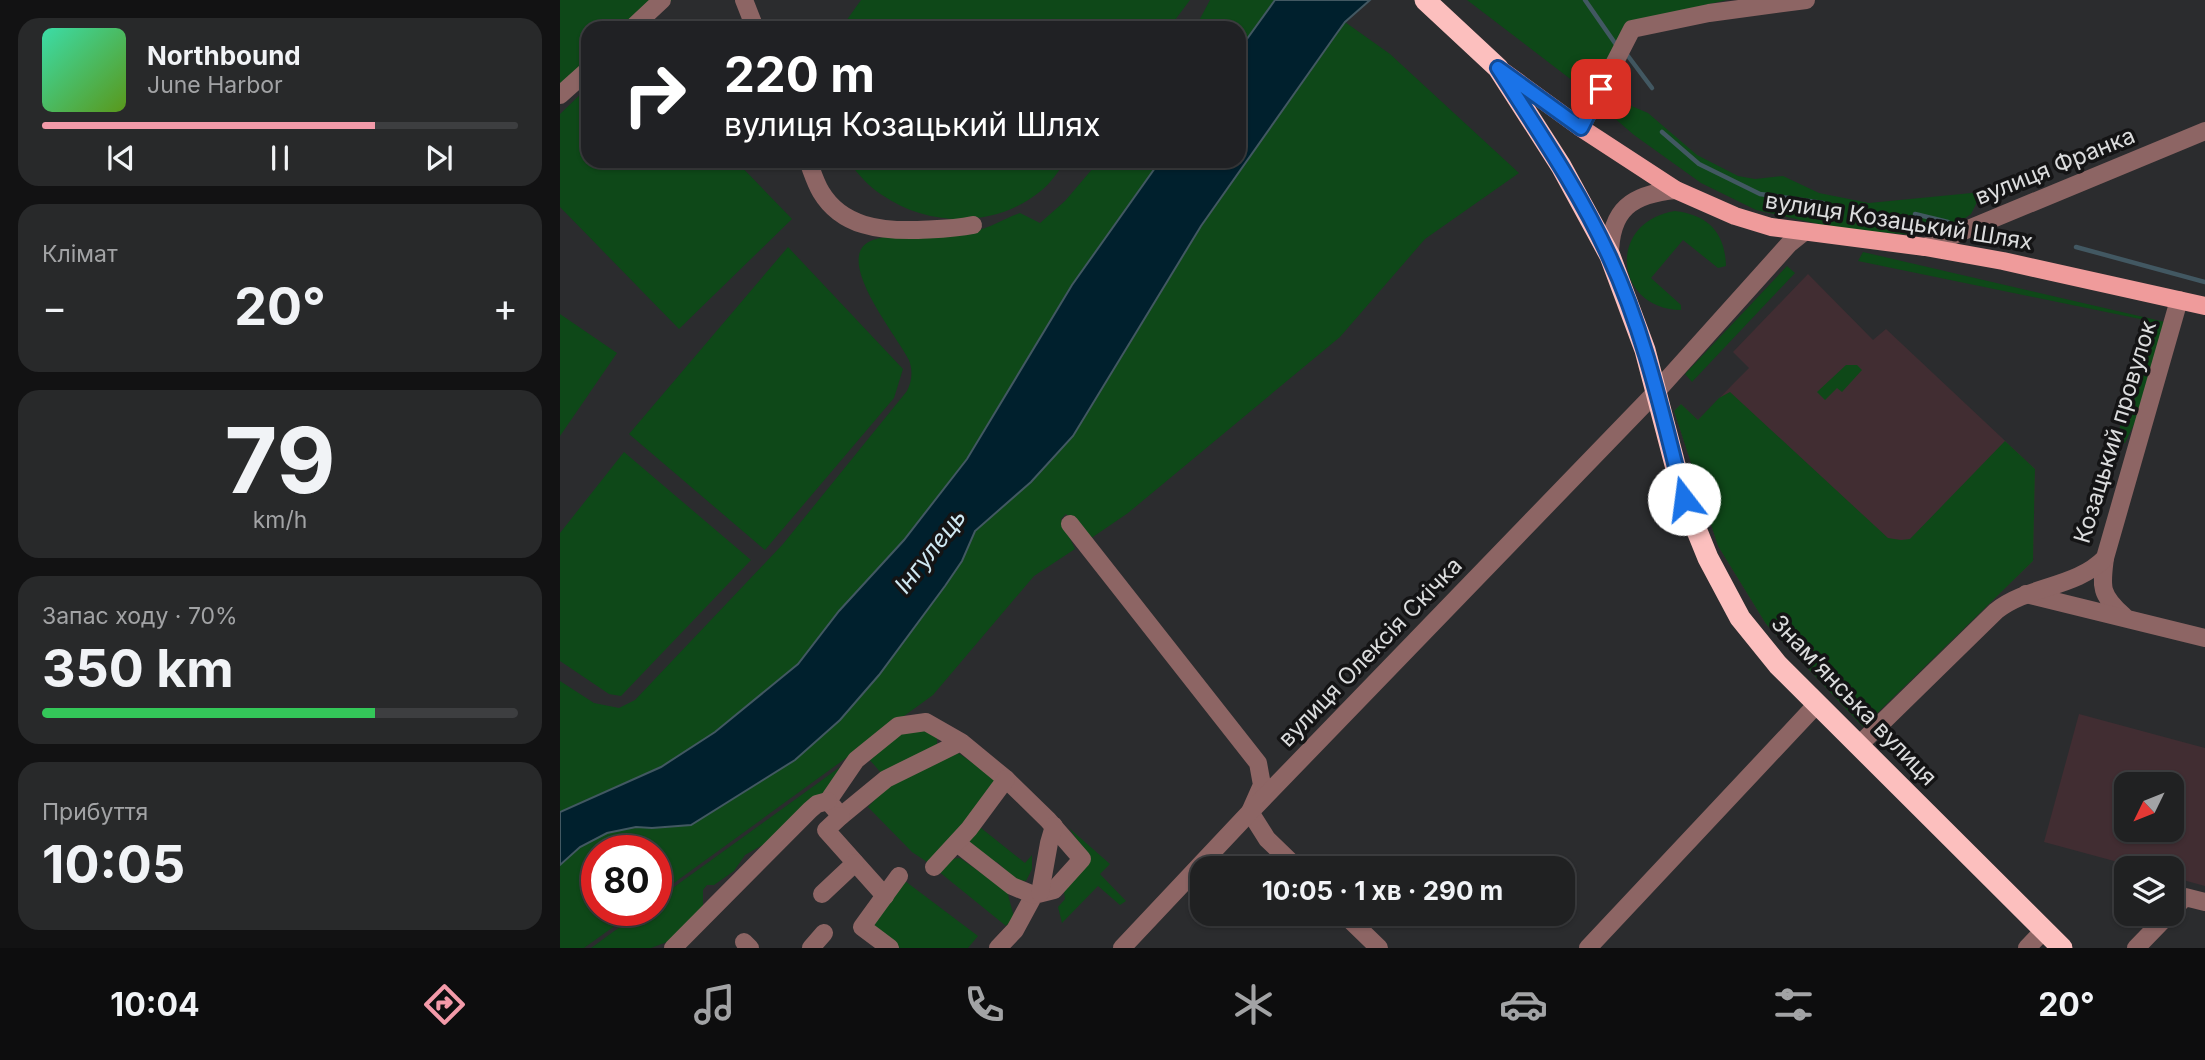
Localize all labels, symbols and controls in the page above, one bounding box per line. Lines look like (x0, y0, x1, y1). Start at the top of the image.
text: Northbound (147, 40, 301, 71)
text: 220 m (724, 45, 875, 104)
icon: right (609, 49, 700, 140)
pin (1571, 59, 1631, 119)
icon: arrive (1582, 70, 1620, 108)
text: June Harbor (147, 71, 283, 99)
text: вулиця Козацький Шлях (724, 105, 1100, 144)
street label: вулиця Франка (1971, 121, 2139, 211)
icon: previous (102, 139, 140, 177)
icon: pause (261, 139, 299, 177)
icon: next (420, 139, 458, 177)
street label: вулиця Козацький Шлях (1763, 186, 2035, 256)
text: Клімат (42, 240, 118, 268)
text: 20° (234, 275, 326, 338)
text: − (42, 284, 67, 330)
text: + (493, 284, 518, 330)
street label: Козацький провулок (2068, 317, 2162, 547)
text: 79 (224, 405, 336, 515)
position arrow (1647, 462, 1721, 536)
water label: Інгулець (888, 503, 972, 599)
text: km/h (253, 506, 307, 534)
street label: вулиця Олексія Скічка (1272, 552, 1468, 752)
text: Запас ходу · 70% (42, 602, 238, 630)
street label: Знамʼянська вулиця (1765, 609, 1943, 791)
text: 350 km (42, 637, 234, 700)
north arrow (2114, 772, 2184, 842)
map controls (2114, 772, 2184, 926)
text: Прибуття (42, 798, 148, 826)
text: 10:05 (42, 833, 185, 896)
speed limit sign: 80 (581, 835, 672, 926)
button: layers (2114, 856, 2184, 926)
text: 10:05 · 1 хв · 290 m (1262, 875, 1503, 906)
icon: directions (420, 980, 469, 1029)
icon: music (690, 980, 739, 1029)
icon: phone (960, 980, 1009, 1029)
icon: climate (1229, 980, 1278, 1029)
icon: car (1499, 980, 1548, 1029)
icon: filters (1769, 980, 1818, 1029)
text: 10:04 (110, 985, 200, 1024)
text: 20° (2038, 985, 2095, 1024)

